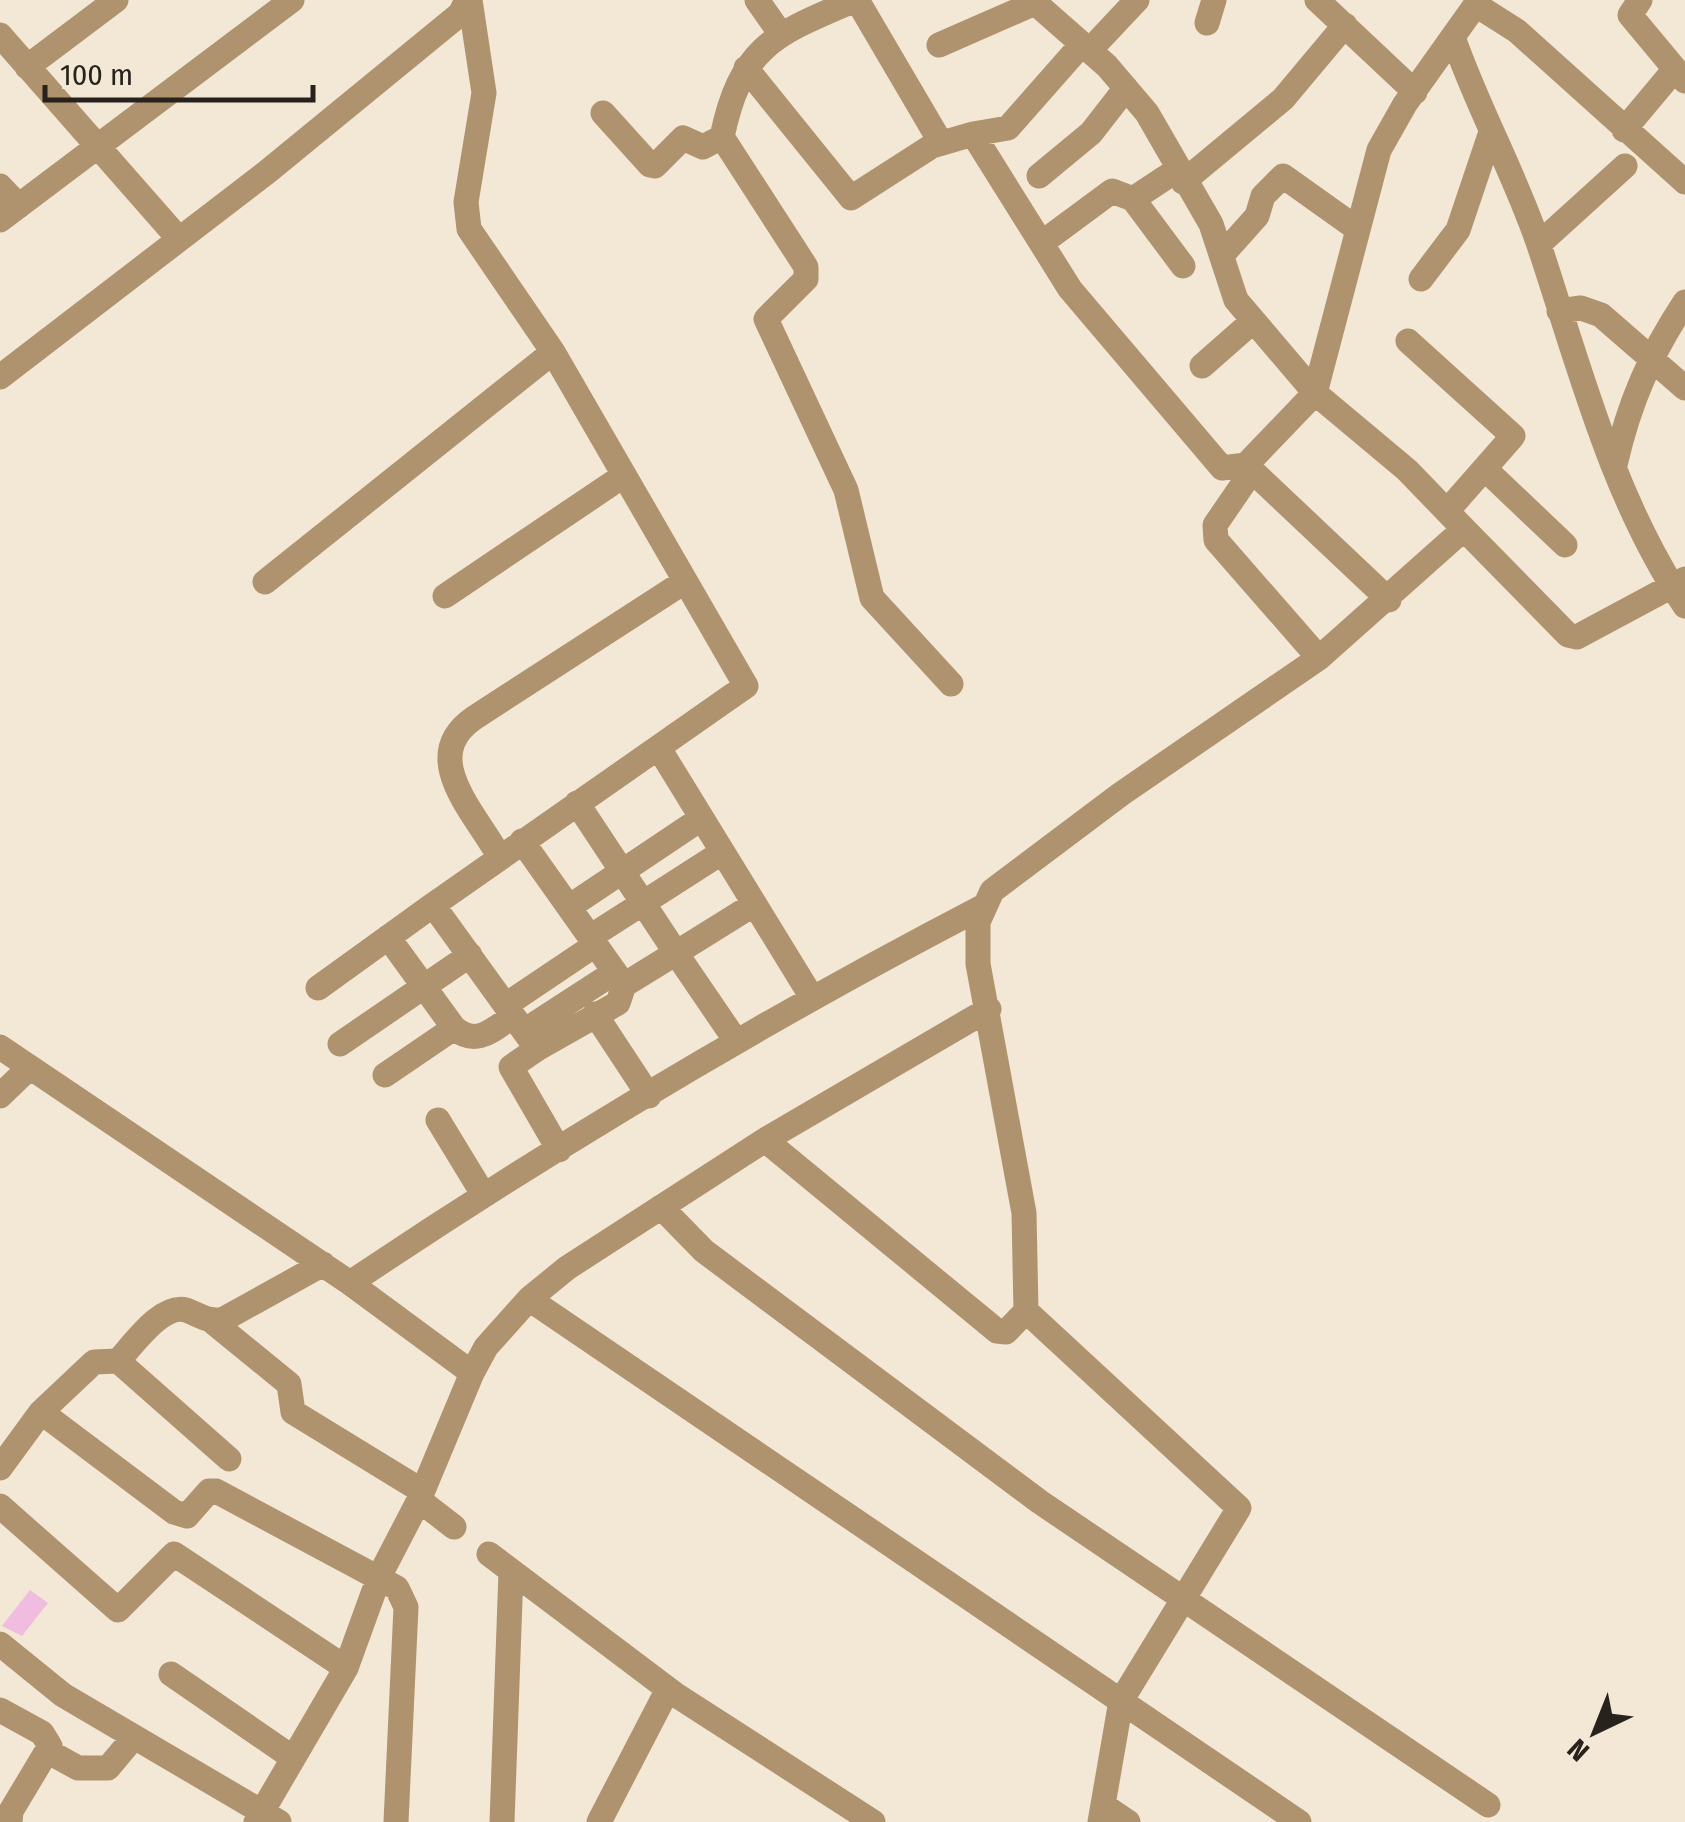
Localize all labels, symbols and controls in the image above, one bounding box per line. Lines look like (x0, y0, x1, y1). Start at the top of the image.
scale bar (45, 40, 312, 102)
text: 100 m (60, 57, 133, 93)
north arrow (1545, 1682, 1645, 1782)
text: N (1561, 1732, 1596, 1768)

